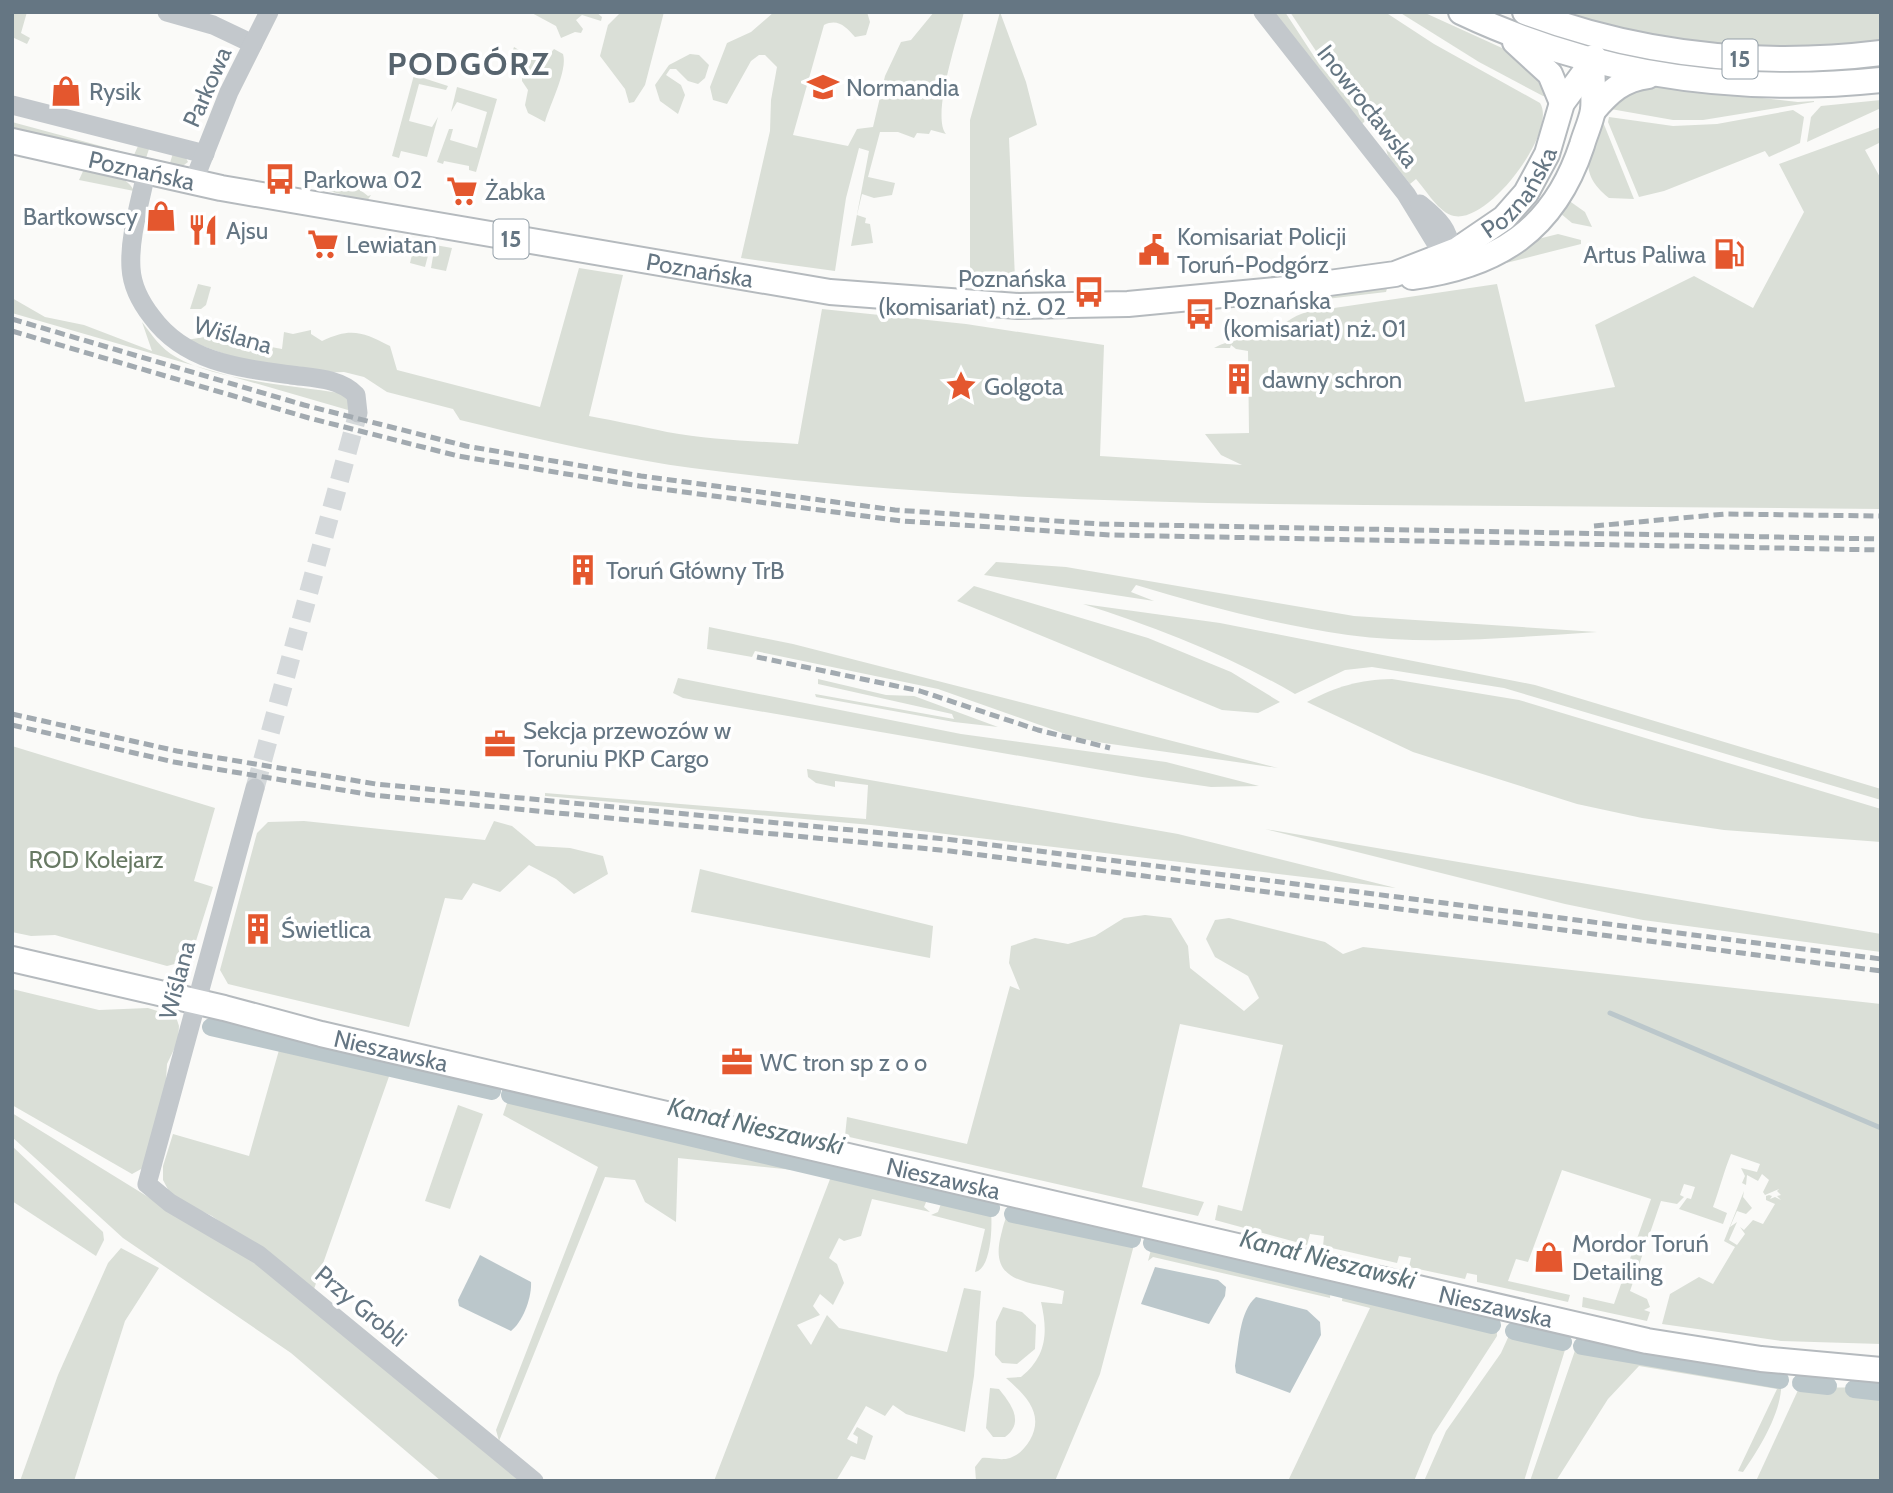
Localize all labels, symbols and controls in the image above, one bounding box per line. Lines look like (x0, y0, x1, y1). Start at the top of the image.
street label: Inowrocławska (1311, 39, 1425, 173)
road number: 15 (1722, 40, 1758, 78)
street label: Parkowa (177, 42, 238, 132)
district label: PODGÓRZ (387, 44, 551, 83)
school or university icon: Normandia (806, 70, 840, 104)
place label: Normandia (846, 73, 960, 102)
shop icon: Rysik (49, 74, 83, 108)
place label: Rysik (89, 77, 141, 106)
street label: Poznańska (86, 144, 198, 196)
street label: Poznańska (1475, 144, 1563, 244)
bus stop icon: Parkowa 02 (263, 162, 297, 196)
place label: Parkowa 02 (303, 165, 422, 194)
supermarket icon: Żabka (445, 174, 479, 208)
place label: Żabka (485, 177, 546, 206)
shop icon: Bartkowscy (144, 199, 178, 233)
place label: Bartkowscy (23, 202, 138, 231)
restaurant icon: Ajsu (186, 213, 220, 247)
place label: Ajsu (226, 216, 268, 245)
road number: 15 (494, 220, 528, 258)
place label: Komisariat Policji Toruń-Podgórz (1177, 222, 1346, 279)
supermarket icon: Lewiatan (306, 227, 340, 261)
place label: Lewiatan (346, 230, 437, 259)
public building icon: Komisariat Policji Toruń-Podgórz (1137, 233, 1171, 267)
fuel station icon: Artus Paliwa (1712, 237, 1746, 271)
place label: Artus Paliwa (1583, 240, 1706, 269)
street label: Poznańska (644, 246, 756, 293)
place label: Poznańska (komisariat) nż. 02 (878, 264, 1066, 321)
bus stop icon: Poznańska (komisariat) nż. 02 (1072, 275, 1106, 309)
place label: Poznańska (komisariat) nż. 01 (1223, 286, 1406, 343)
bus stop icon: Poznańska (komisariat) nż. 01 (1183, 297, 1217, 331)
street label: Wiślana (191, 310, 276, 360)
building icon: dawny schron (1222, 362, 1256, 396)
place label: dawny schron (1262, 365, 1402, 394)
place icon: Golgota (944, 369, 978, 403)
place label: Golgota (984, 372, 1064, 401)
building icon: Toruń Główny TrB (566, 553, 600, 587)
place label: Toruń Główny TrB (606, 556, 784, 585)
place label: Sekcja przewozów w Toruniu PKP Cargo (523, 716, 732, 773)
office icon: Sekcja przewozów w Toruniu PKP Cargo (483, 727, 517, 761)
park label: ROD Kolejarz (28, 845, 164, 874)
building icon: Świetlica (241, 912, 275, 946)
place label: Świetlica (281, 915, 372, 944)
street label: Wiślana (153, 937, 201, 1022)
street label: Nieszawska (331, 1023, 451, 1078)
office icon: WC tron sp z o o (720, 1045, 754, 1079)
place label: WC tron sp z o o (760, 1048, 927, 1077)
water label: Kanał Nieszawski (665, 1090, 848, 1162)
street label: Nieszawska (884, 1151, 1004, 1205)
water label: Kanał Nieszawski (1237, 1222, 1420, 1296)
place label: Mordor Toruń Detailing (1572, 1229, 1709, 1286)
shop icon: Mordor Toruń Detailing (1532, 1240, 1566, 1274)
street label: Przy Grobli (309, 1259, 413, 1353)
street label: Nieszawska (1436, 1279, 1556, 1333)

